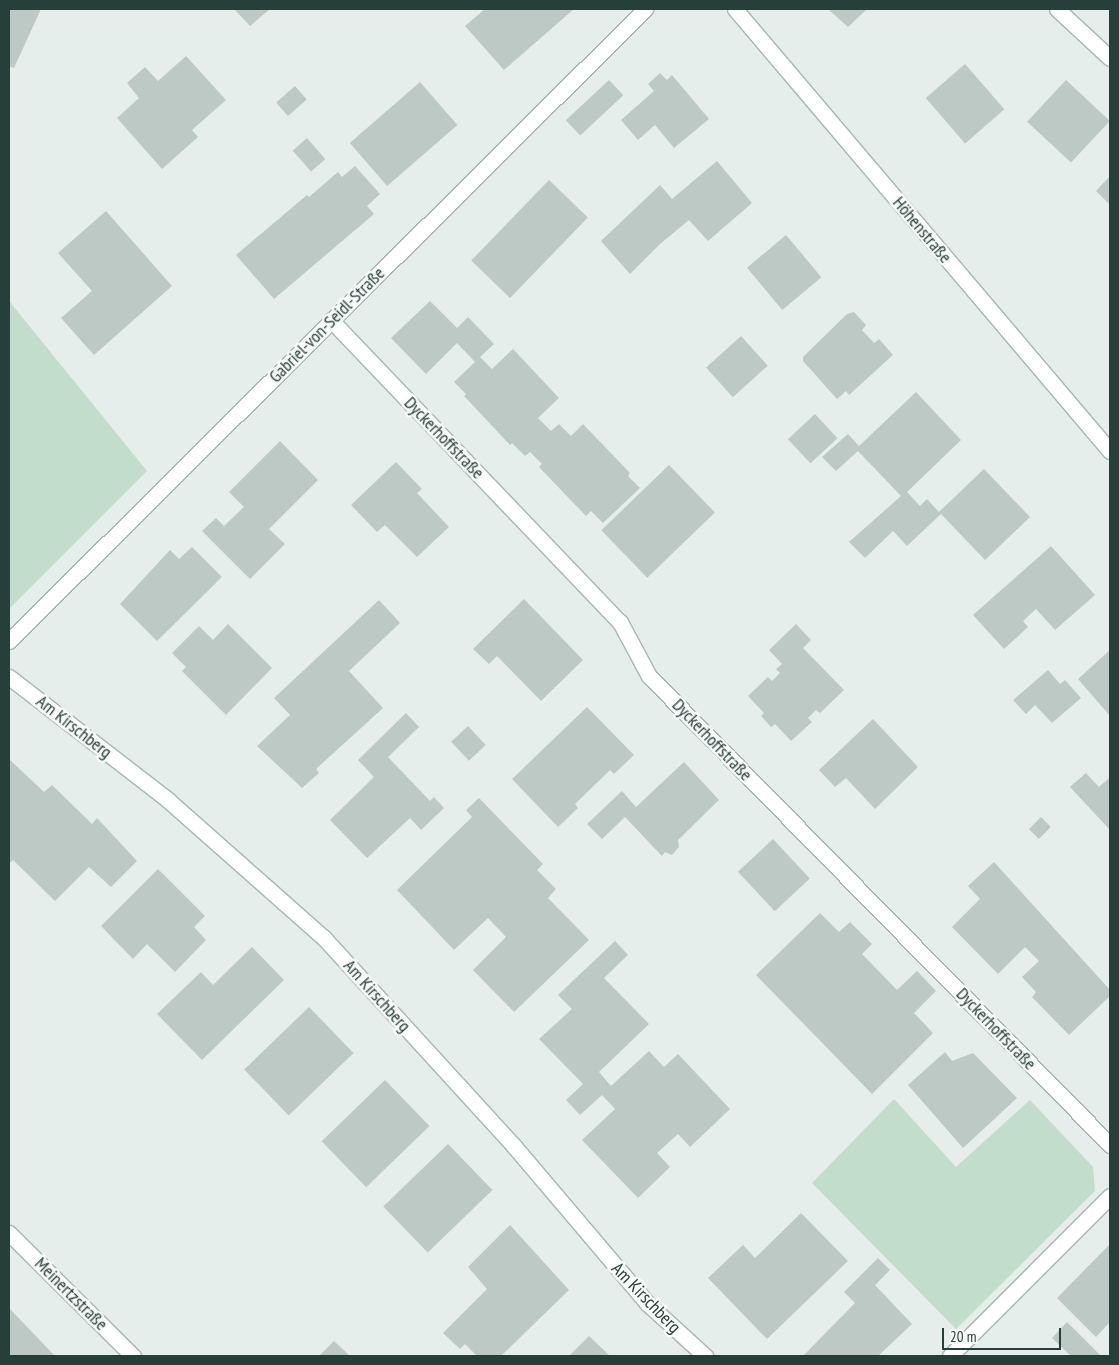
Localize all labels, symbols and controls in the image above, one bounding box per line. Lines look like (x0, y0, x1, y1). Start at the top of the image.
street label: Höhenstraße (888, 192, 956, 268)
street label: Gabriel-von-Seidl-Straße (265, 263, 389, 387)
street label: Dyckerhoffstraße (400, 392, 488, 484)
street label: Am Kirschberg (32, 691, 116, 763)
street label: Dyckerhoffstraße (668, 694, 756, 786)
street label: Am Kirschberg (339, 955, 415, 1037)
street label: Dyckerhoffstraße (952, 983, 1040, 1075)
street label: Meinertzstraße (30, 1253, 112, 1335)
street label: Am Kirschberg (607, 1258, 685, 1338)
scale bar (944, 1318, 1063, 1350)
text: 20 m (950, 1327, 976, 1346)

